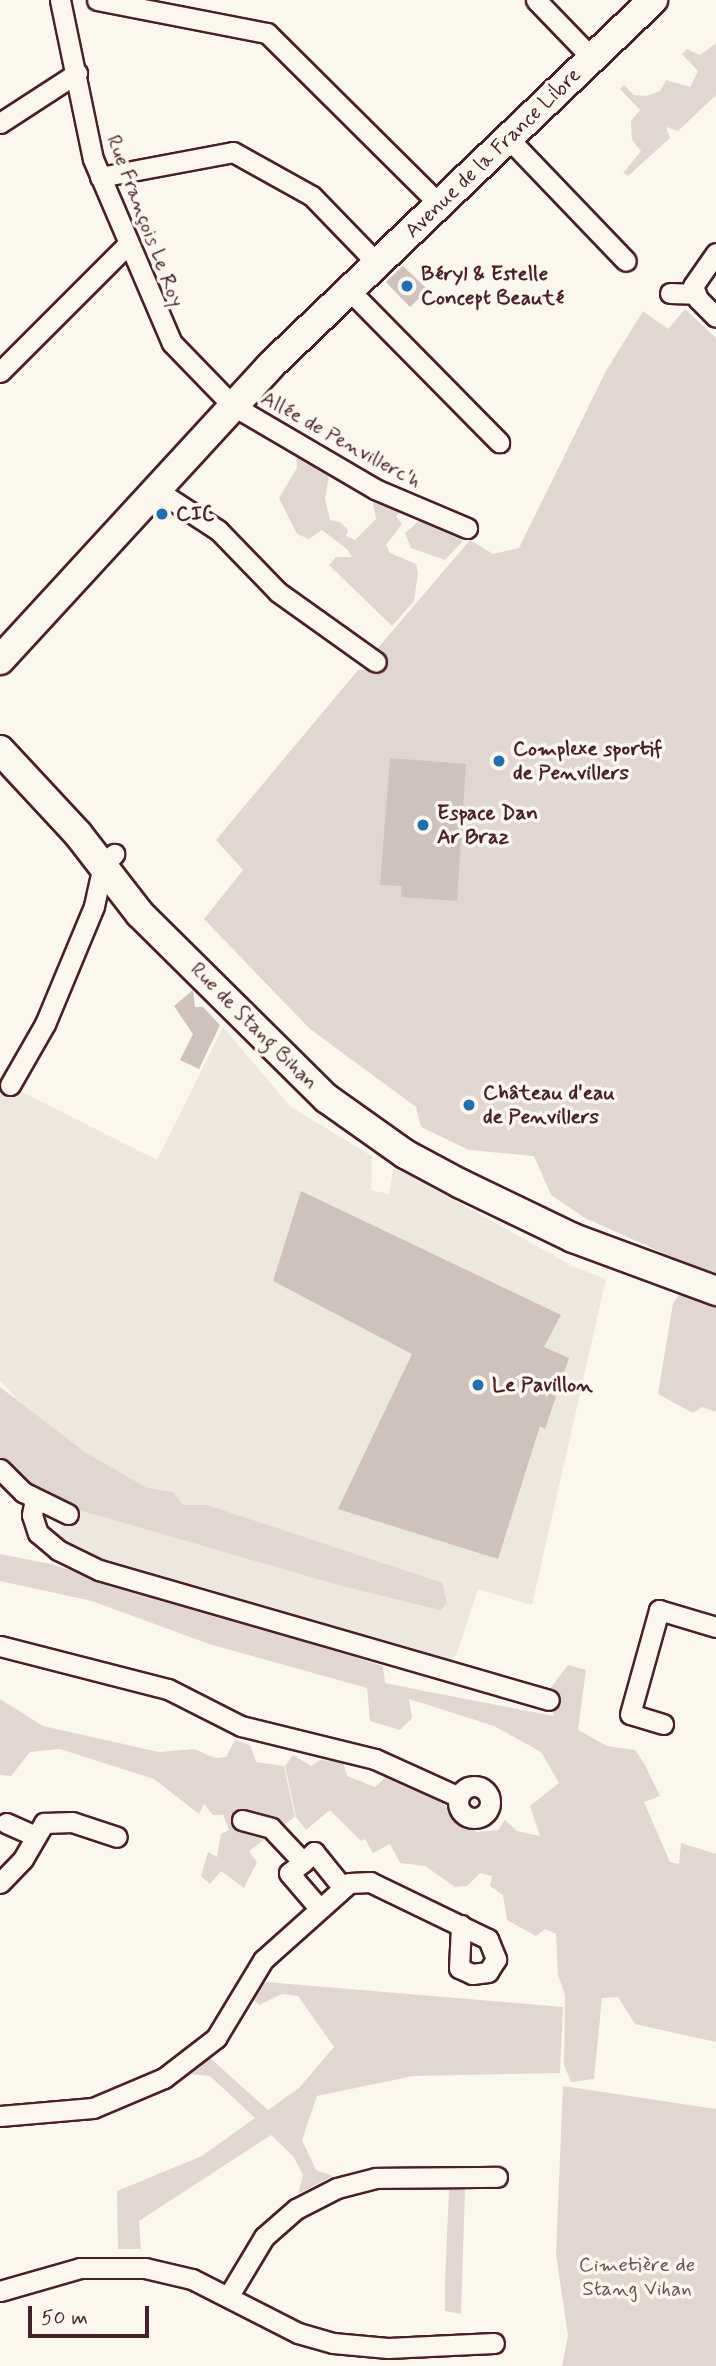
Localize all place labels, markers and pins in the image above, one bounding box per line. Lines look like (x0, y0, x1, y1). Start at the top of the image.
place label: Béryl & Estelle Concept Beauté (421, 261, 564, 311)
marker: Béryl & Estelle Concept Beauté (399, 278, 415, 294)
place label: CIC (176, 501, 214, 527)
marker: CIC (154, 506, 170, 522)
place label: Complexe sportif de Penvillers (513, 736, 663, 786)
marker: Complexe sportif de Penvillers (491, 753, 507, 769)
place label: Espace Dan Ar Braz (437, 800, 538, 850)
marker: Espace Dan Ar Braz (415, 817, 431, 833)
place label: Château d'eau de Penvillers (483, 1080, 615, 1130)
marker: Château d'eau de Penvillers (461, 1097, 477, 1113)
place label: Le Pavillon (492, 1372, 588, 1398)
marker: Le Pavillon (470, 1377, 486, 1393)

